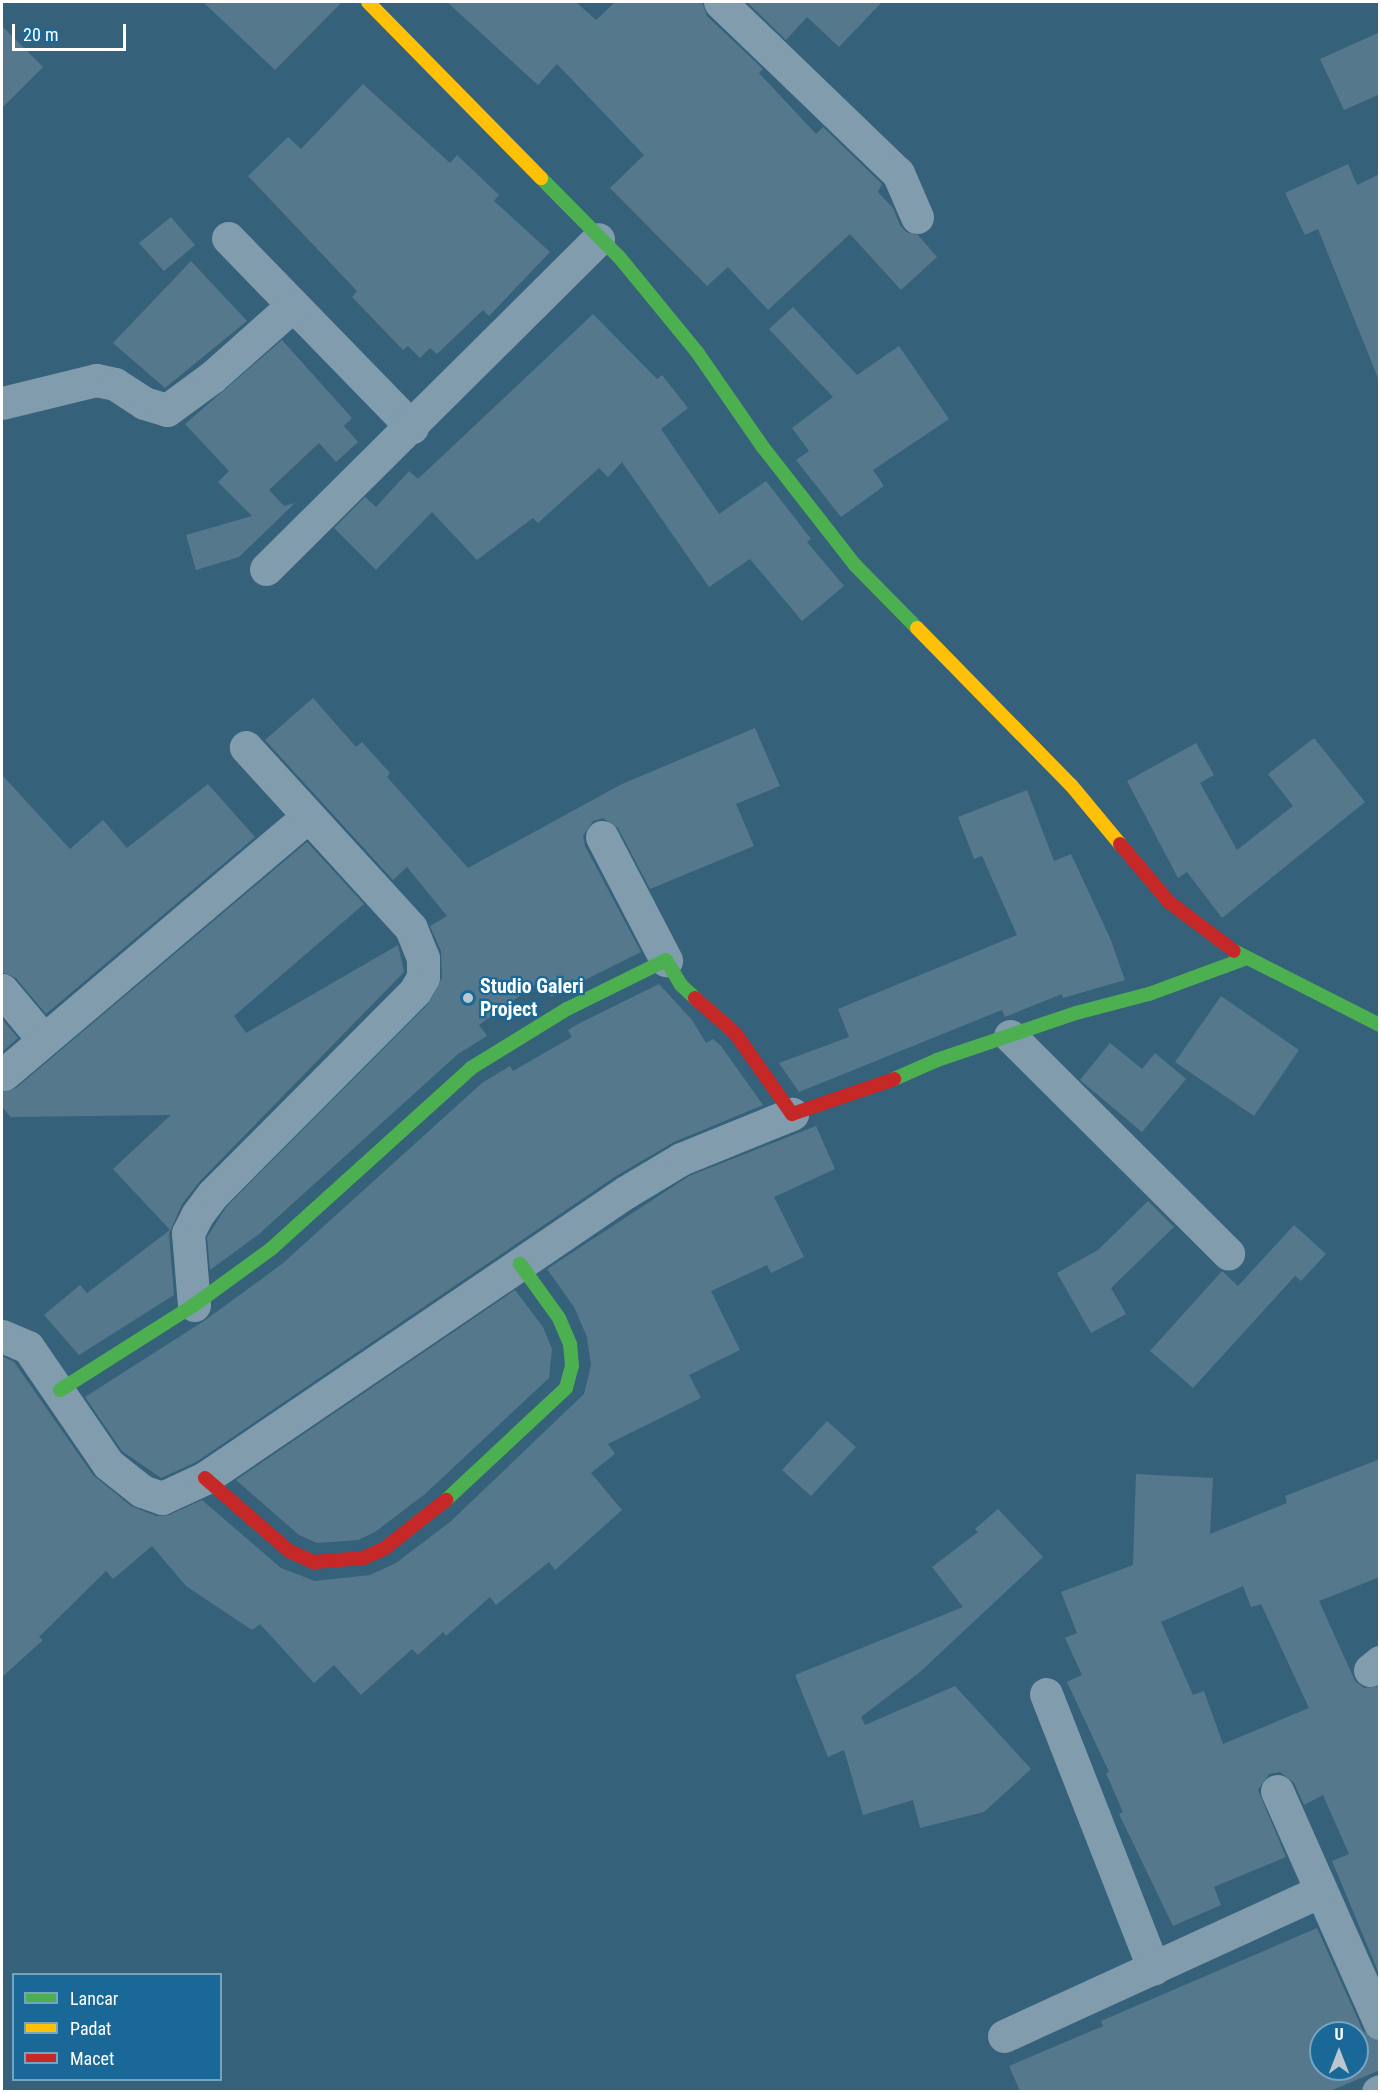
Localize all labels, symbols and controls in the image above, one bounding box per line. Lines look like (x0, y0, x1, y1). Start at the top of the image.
scale bar (15, 12, 129, 50)
text: 20 m (23, 24, 58, 45)
place label: Studio Galeri Project (480, 975, 584, 1022)
marker: Studio Galeri Project (461, 991, 475, 1005)
legend (12, 1973, 222, 2081)
text: Lancar (70, 1988, 118, 2009)
text: Padat (70, 2018, 111, 2039)
north arrow (1309, 2021, 1369, 2081)
text: U (1334, 2025, 1344, 2044)
text: Macet (70, 2048, 114, 2069)

